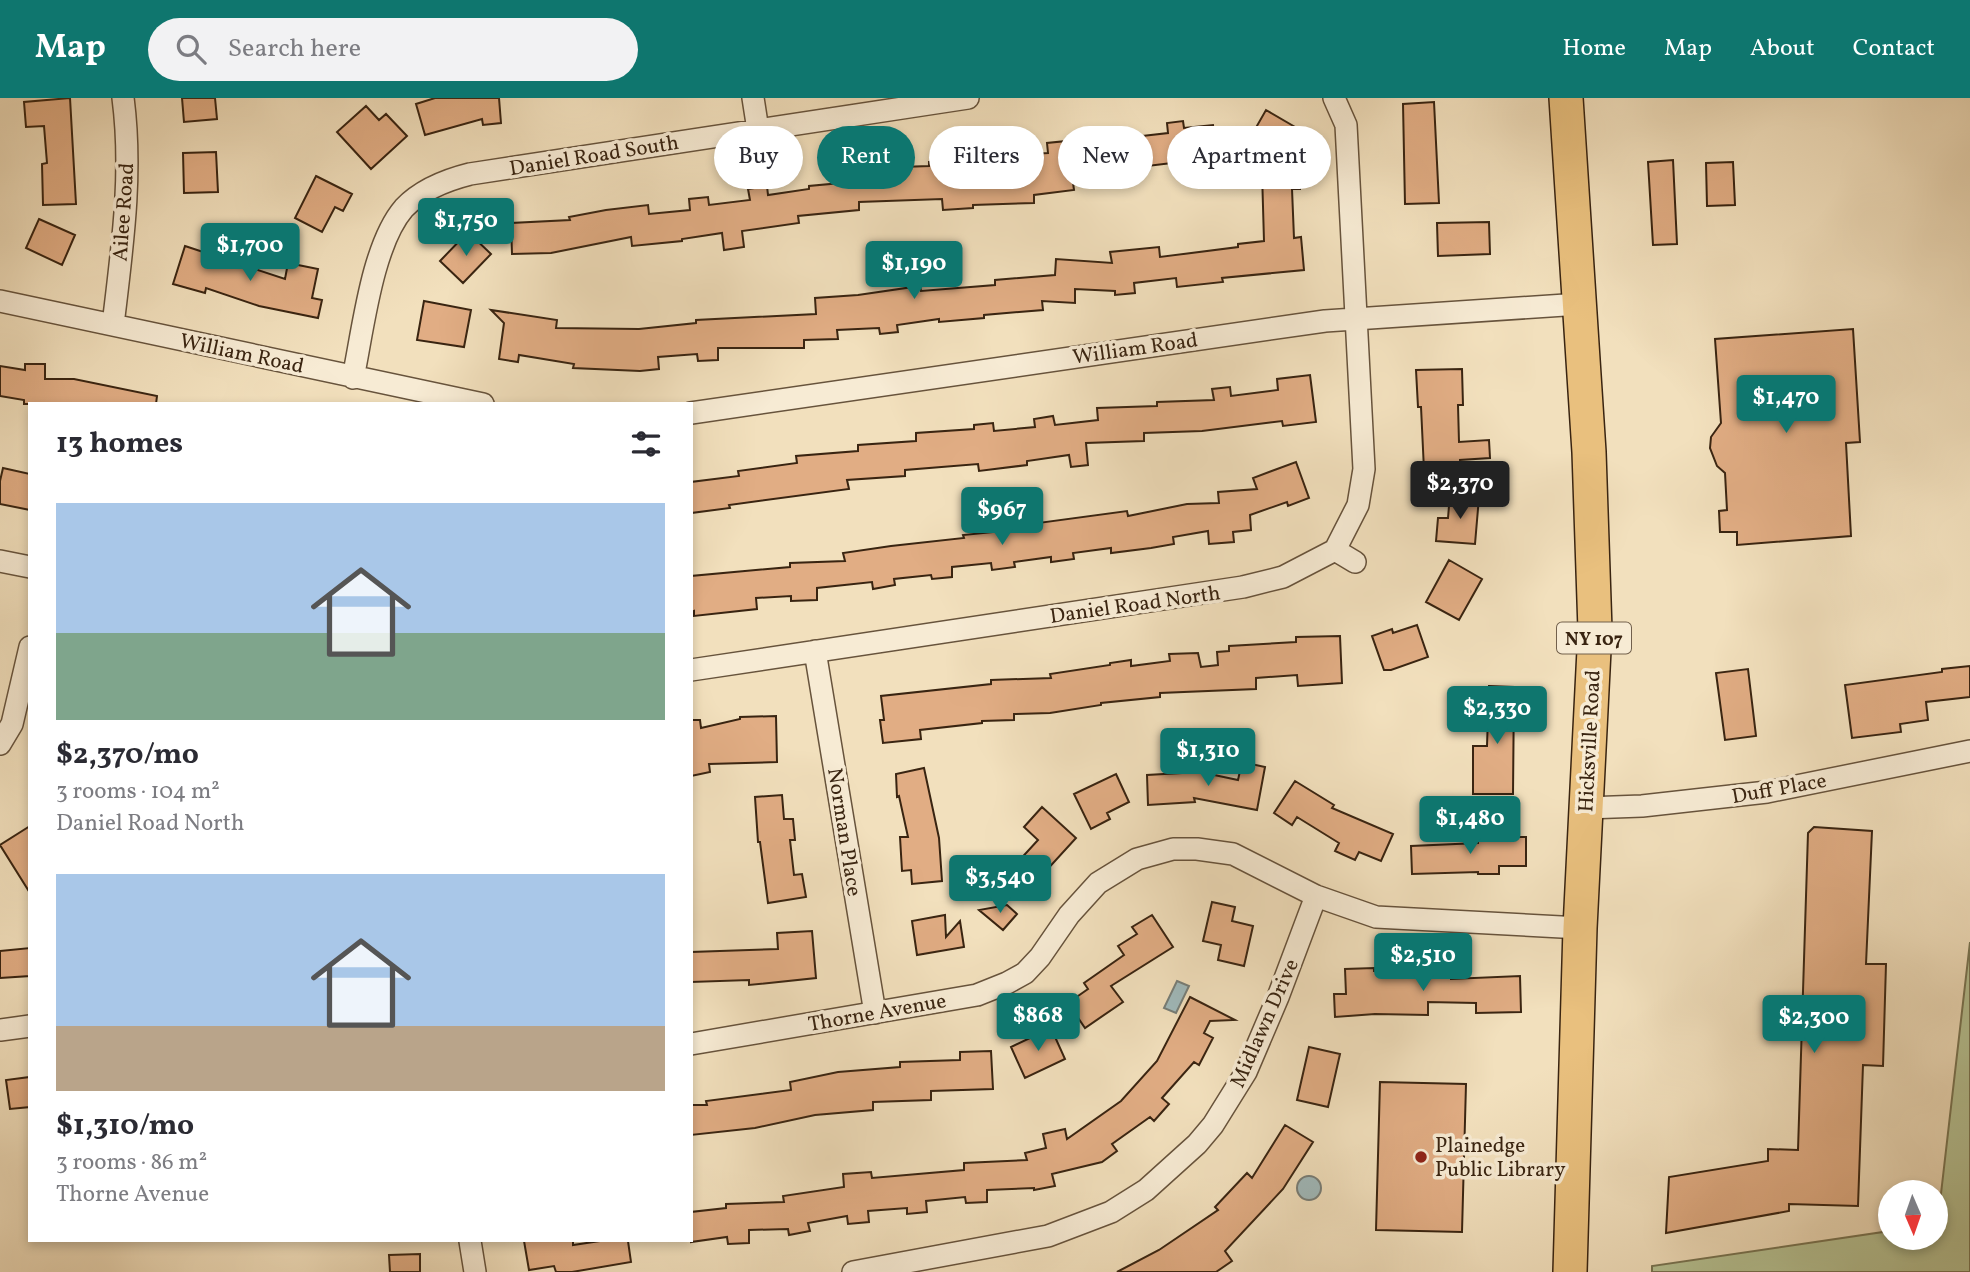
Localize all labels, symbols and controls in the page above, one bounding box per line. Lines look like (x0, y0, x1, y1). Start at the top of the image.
search box (148, 18, 638, 81)
text: Map (35, 26, 106, 72)
icon: search (172, 30, 210, 68)
text: Search here (228, 31, 361, 67)
text: Home (1562, 32, 1626, 66)
text: Map (1664, 32, 1712, 66)
text: About (1750, 32, 1815, 66)
text: Contact (1853, 32, 1935, 66)
chip: Buy (714, 126, 803, 189)
chip: Rent (817, 126, 915, 189)
chip: Filters (929, 126, 1044, 189)
chip: New (1058, 126, 1153, 189)
chip: Apartment (1167, 126, 1331, 189)
street label: Daniel Road South (507, 129, 681, 184)
street label: Ailee Road (107, 162, 142, 262)
pin: $1,750 (409, 198, 523, 258)
text: $1,750 (434, 205, 498, 237)
pin: $1,700 (193, 223, 307, 283)
text: $1,700 (217, 230, 283, 262)
pin: $1,190 (857, 242, 971, 301)
text: $1,190 (881, 248, 947, 280)
street label: William Road (1071, 326, 1200, 373)
street label: William Road (177, 327, 306, 382)
pin: $1,470 (1729, 376, 1843, 435)
text: $1,470 (1753, 382, 1819, 414)
text: 13 homes (56, 423, 183, 465)
icon: filters (627, 425, 665, 463)
pin: $2,370 (1403, 462, 1517, 521)
text: $2,370 (1426, 468, 1494, 500)
pin: $967 (961, 488, 1043, 547)
text: $967 (977, 494, 1027, 526)
icon: home (298, 549, 424, 675)
street label: Daniel Road North (1048, 579, 1222, 632)
road number: NY 107 (1557, 622, 1631, 653)
street label: Hicksville Road (1572, 669, 1609, 813)
pin: $2,330 (1440, 686, 1554, 746)
text: $2,330 (1463, 693, 1531, 725)
pin: $1,310 (1151, 728, 1265, 788)
text: $2,370/mo (56, 734, 199, 776)
text: $1,310 (1176, 735, 1240, 767)
street label: Norman Place (819, 766, 868, 899)
street label: Duff Place (1730, 767, 1829, 812)
text: 3 rooms · 104 m² (56, 776, 220, 808)
pin: $1,480 (1413, 796, 1527, 856)
text: $1,480 (1435, 803, 1505, 835)
text: Daniel Road North (56, 808, 245, 840)
pin: $3,540 (943, 856, 1057, 915)
text: $3,540 (965, 862, 1035, 894)
icon: home (298, 920, 424, 1046)
pin: $2,510 (1366, 934, 1480, 993)
text: $2,510 (1390, 940, 1456, 972)
street label: Midlawn Drive (1224, 955, 1307, 1093)
street label: Thorne Avenue (806, 987, 949, 1040)
pin: $868 (997, 993, 1079, 1053)
pin: $2,300 (1757, 996, 1871, 1055)
text: $868 (1013, 1000, 1063, 1032)
text: $2,300 (1779, 1002, 1849, 1034)
text: $1,310/mo (56, 1105, 194, 1147)
place label: Plainedge Public Library (1435, 1132, 1566, 1185)
text: 3 rooms · 86 m² (56, 1147, 207, 1179)
marker: Plainedge Public Library (1413, 1149, 1429, 1165)
text: Thorne Avenue (56, 1179, 209, 1211)
north arrow (1878, 1180, 1948, 1250)
map controls (1878, 1180, 1948, 1250)

